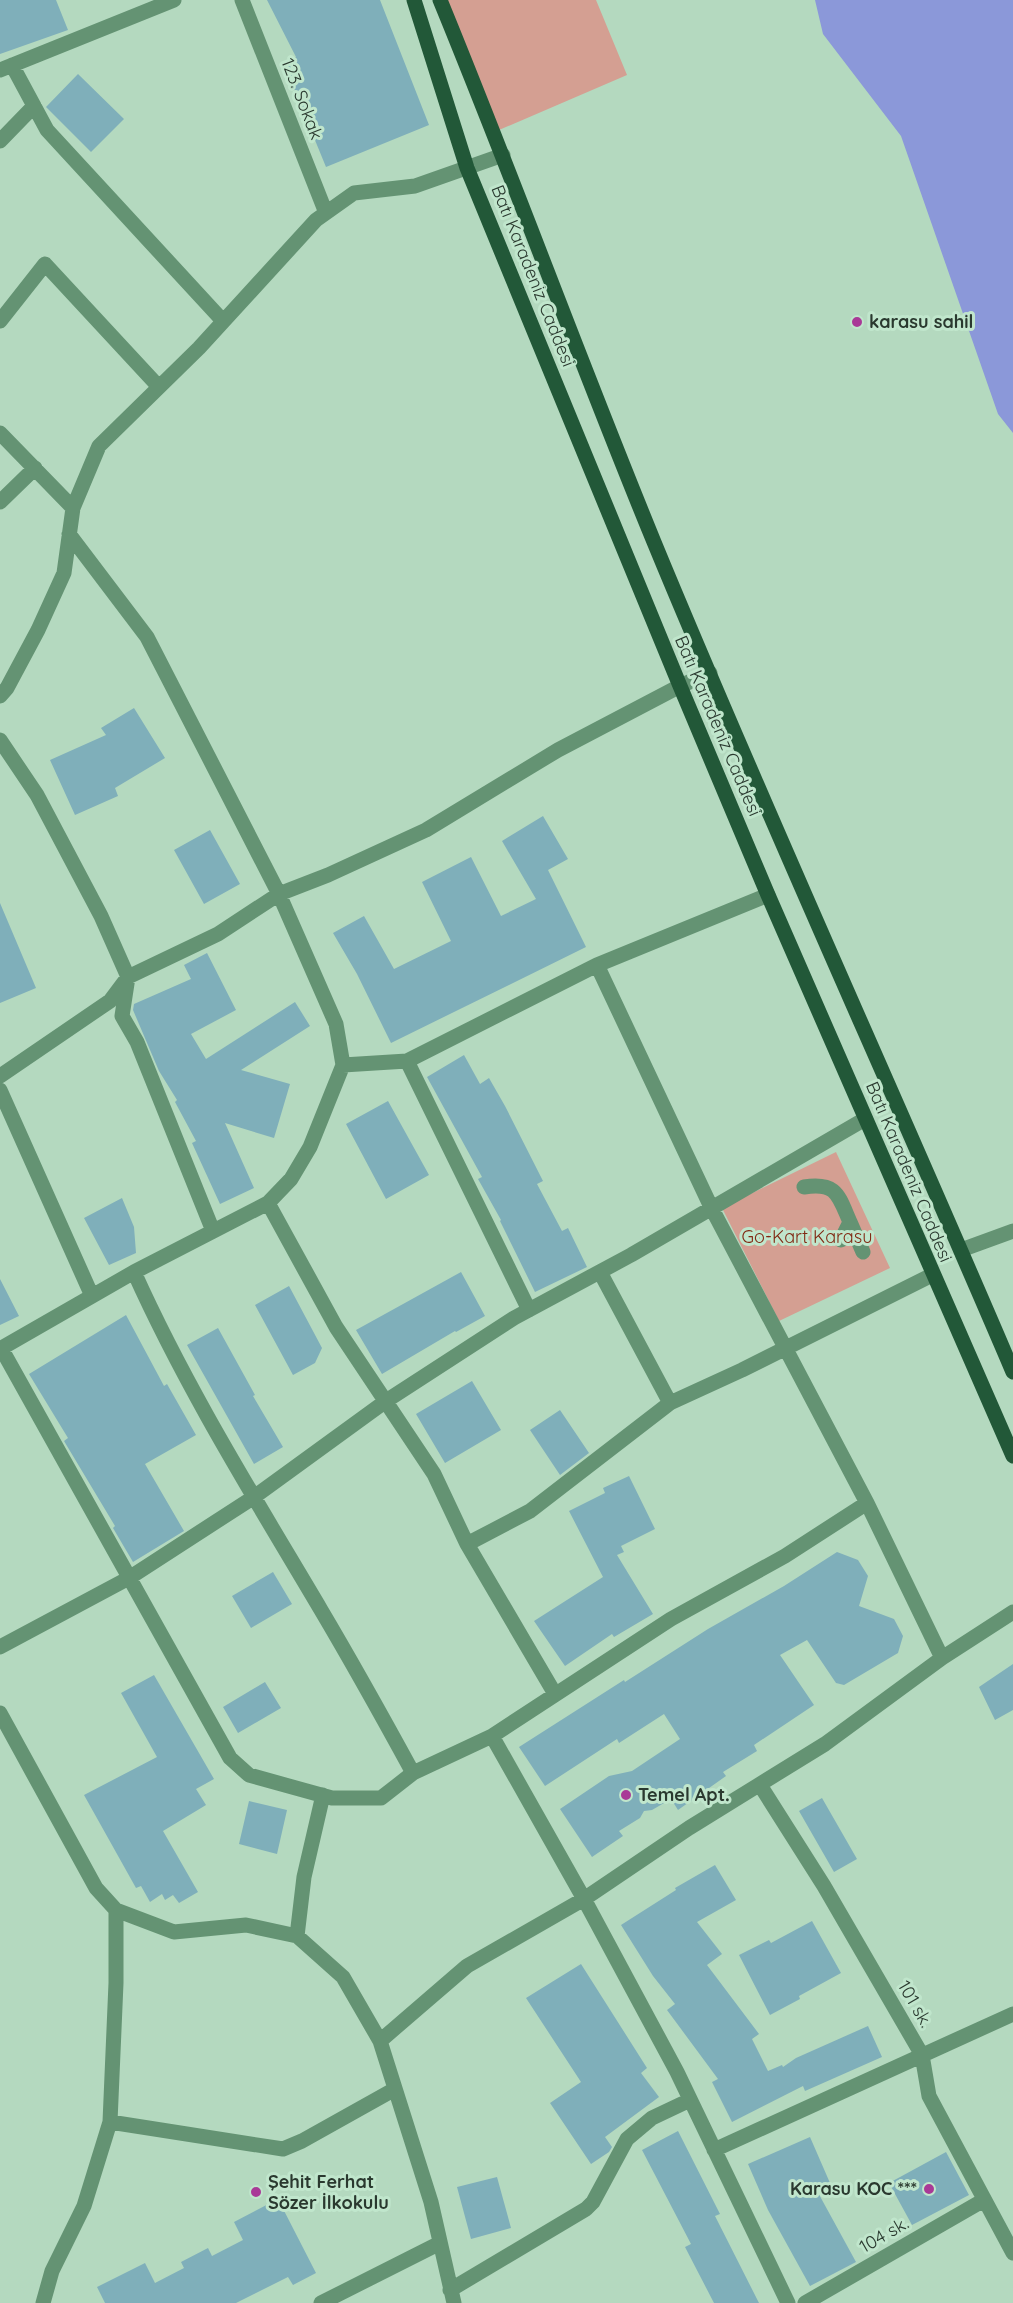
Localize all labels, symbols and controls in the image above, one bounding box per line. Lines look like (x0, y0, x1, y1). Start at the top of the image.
street label: 123. Sokak (276, 55, 328, 143)
street label: Batı Karadeniz Caddesi (486, 182, 580, 370)
place label: karasu sahil (869, 310, 973, 333)
marker: karasu sahil (850, 315, 864, 329)
street label: Batı Karadeniz Caddesi (670, 632, 767, 820)
street label: Batı Karadeniz Caddesi (861, 1078, 958, 1266)
park label: Go-Kart Karasu (742, 1225, 872, 1248)
place label: Temel Apt. (638, 1783, 730, 1806)
marker: Temel Apt. (619, 1788, 633, 1802)
street label: 101 sk. (893, 1976, 938, 2031)
place label: Şehit Ferhat Sözer İlkokulu (268, 2170, 389, 2214)
place label: Karasu KOC *** (790, 2177, 917, 2200)
marker: Karasu KOC *** (922, 2182, 936, 2196)
marker: Şehit Ferhat Sözer İlkokulu (249, 2185, 263, 2199)
street label: 104 sk. (855, 2211, 912, 2258)

